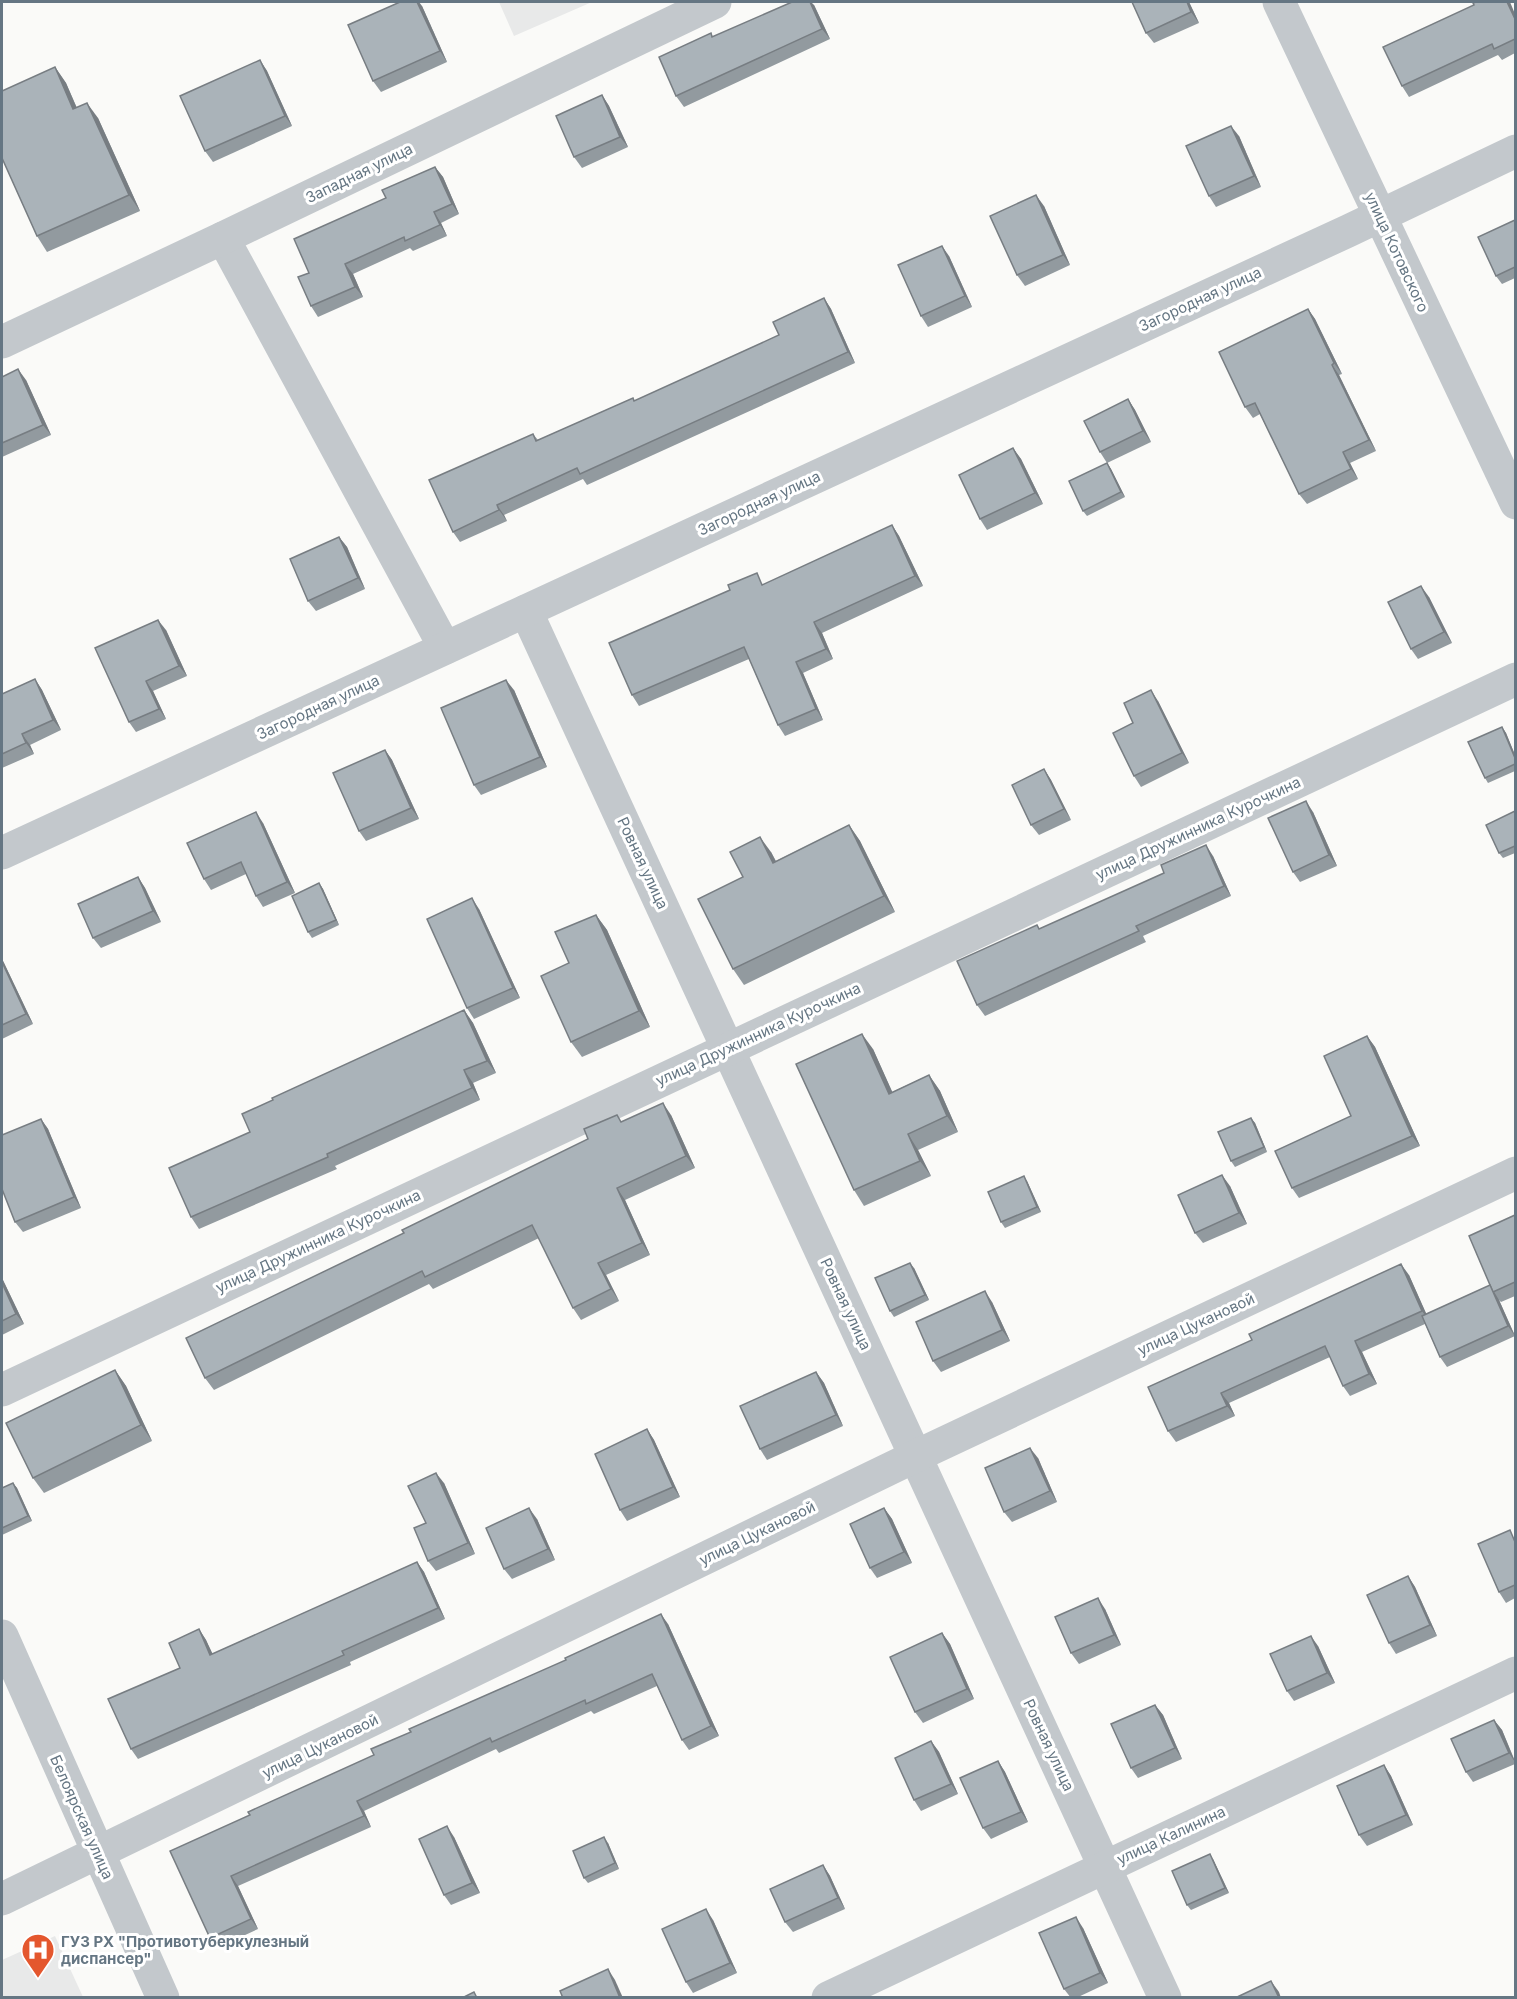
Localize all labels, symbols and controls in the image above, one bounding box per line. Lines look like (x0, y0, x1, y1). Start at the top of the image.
street label: Западная улица (302, 139, 416, 207)
street label: улица Котовского (1361, 189, 1433, 315)
street label: Загородная улица (1136, 262, 1264, 336)
street label: Загородная улица (695, 466, 823, 540)
street label: Загородная улица (254, 670, 382, 744)
street label: улица Дружинника Курочкина (1092, 772, 1304, 884)
street label: Ровная улица (613, 814, 673, 912)
street label: улица Дружинника Курочкина (652, 978, 864, 1090)
street label: улица Дружинника Курочкина (212, 1185, 424, 1297)
street label: Ровная улица (816, 1255, 876, 1353)
street label: улица Цукановой (1135, 1289, 1257, 1359)
street label: улица Цукановой (696, 1497, 818, 1569)
street label: Ровная улица (1019, 1696, 1079, 1794)
street label: улица Цукановой (259, 1710, 381, 1782)
street label: Белоярская улица (46, 1752, 118, 1882)
street label: улица Калинина (1114, 1801, 1228, 1869)
hospital icon: ГУЗ РХ "Противотуберкулезный диспансер" (20, 1932, 56, 1979)
place label: ГУЗ РХ "Противотуберкулезный диспансер" (61, 1932, 309, 1968)

